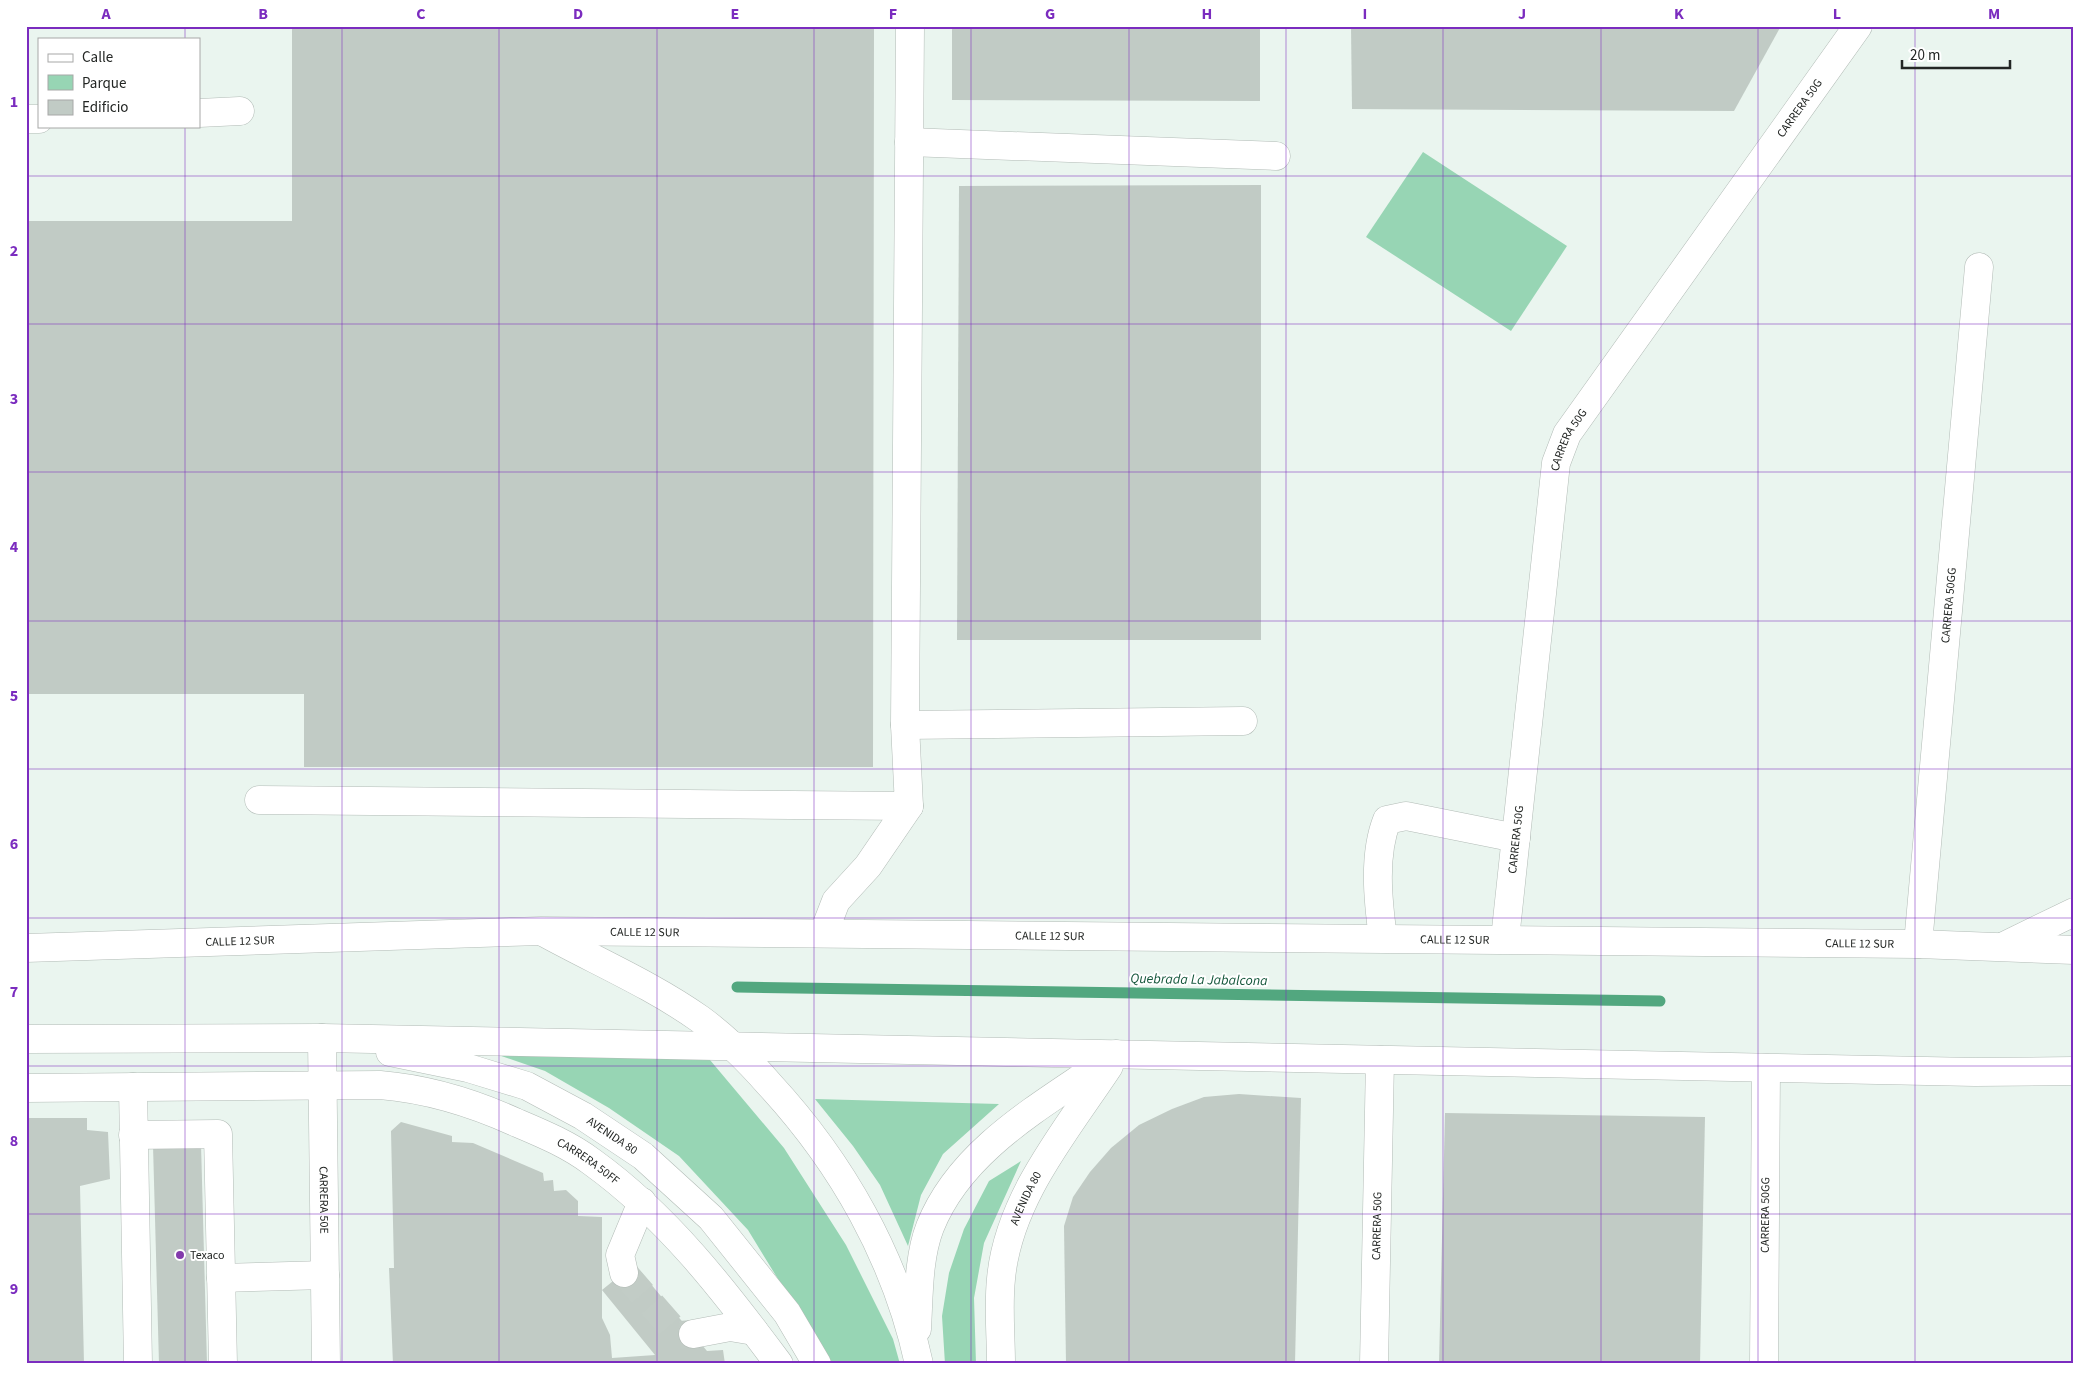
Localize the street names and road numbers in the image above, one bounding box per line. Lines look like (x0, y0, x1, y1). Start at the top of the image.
street label: CARRERA 50G (1773, 76, 1827, 141)
street label: CARRERA 50G (1547, 405, 1591, 472)
street label: CARRERA 50GG (1937, 567, 1961, 644)
street label: CARRERA 50G (1504, 805, 1528, 875)
street label: CALLE 12 SUR (610, 924, 680, 941)
street label: CALLE 12 SUR (1015, 927, 1085, 945)
street label: CALLE 12 SUR (1420, 931, 1490, 949)
street label: CALLE 12 SUR (205, 932, 275, 951)
street label: CALLE 12 SUR (1825, 935, 1894, 953)
street label: AVENIDA 80 (583, 1113, 641, 1159)
street label: CARRERA 50FF (554, 1134, 623, 1189)
street label: CARRERA 50E (315, 1166, 332, 1234)
street label: AVENIDA 80 (1006, 1168, 1046, 1228)
street label: CARRERA 50GG (1757, 1177, 1774, 1253)
street label: CARRERA 50G (1368, 1192, 1386, 1260)

